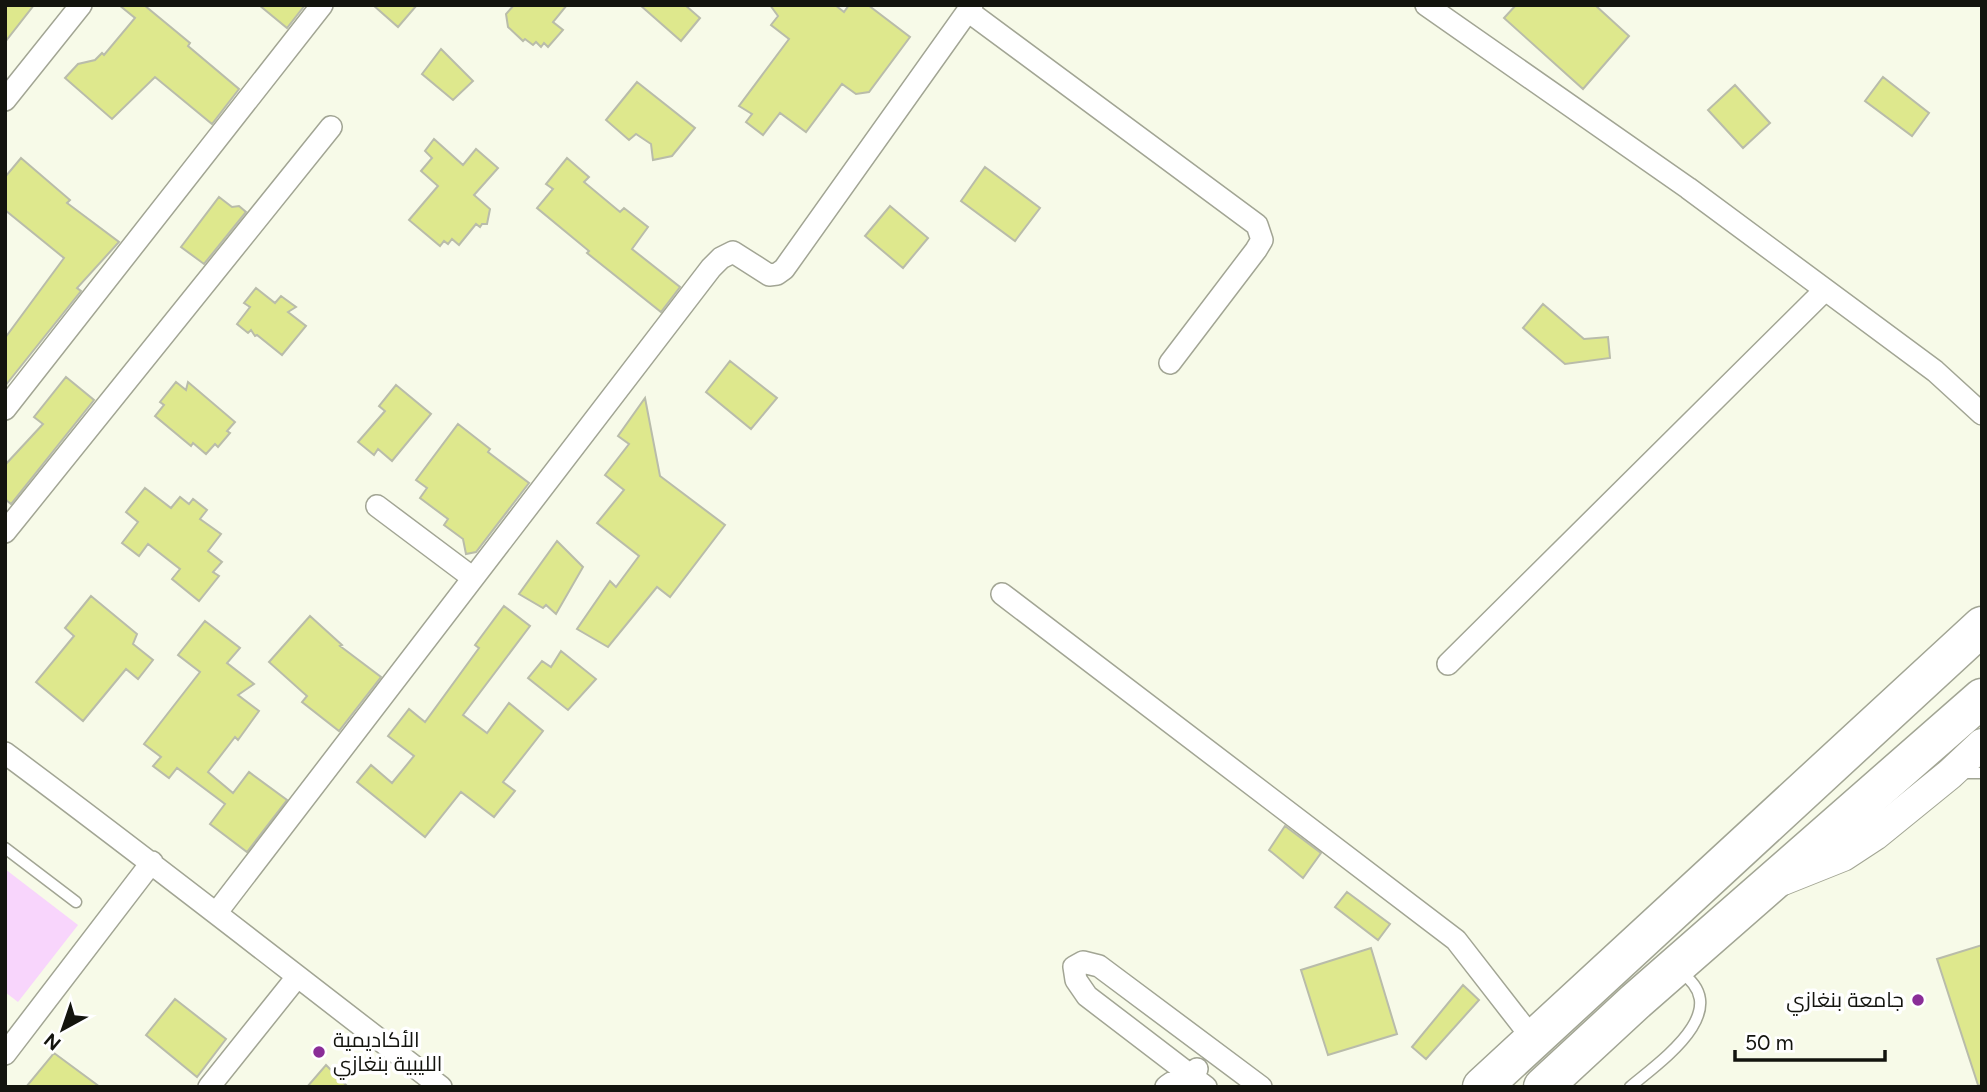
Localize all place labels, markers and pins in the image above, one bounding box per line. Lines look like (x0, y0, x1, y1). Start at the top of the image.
place label: جامعة بنغازي (1786, 987, 1904, 1016)
marker: جامعة بنغازي (1910, 992, 1926, 1008)
place label: الأكاديمية الليبية بنغازي (333, 1027, 442, 1080)
marker: الأكاديمية الليبية بنغازي (311, 1044, 327, 1060)

